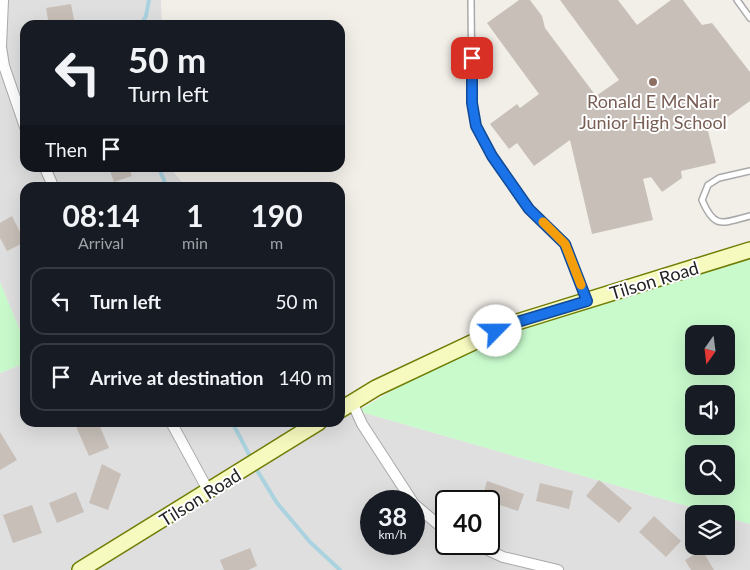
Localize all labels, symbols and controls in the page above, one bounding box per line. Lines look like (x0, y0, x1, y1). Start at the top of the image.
pin (451, 37, 493, 79)
text: 50 m (128, 38, 206, 80)
icon: left (45, 40, 110, 105)
icon: arrive (458, 44, 486, 72)
marker: Ronald E McNair Junior High School (647, 76, 659, 88)
text: Turn left (128, 80, 209, 107)
place label: Ronald E McNair Junior High School (579, 90, 727, 133)
icon: arrive (97, 135, 125, 163)
text: Then (45, 138, 87, 161)
text: 08:14 (62, 197, 140, 233)
text: 1 (186, 197, 204, 233)
text: 190 (250, 197, 303, 233)
text: Arrival (78, 233, 124, 252)
text: min (182, 233, 208, 252)
text: m (270, 233, 283, 252)
street label: Tilson Road (607, 256, 701, 304)
icon: left (47, 287, 75, 315)
text: Turn left (90, 290, 161, 313)
text: 50 m (275, 290, 318, 313)
position arrow (469, 304, 521, 356)
north arrow (685, 325, 735, 375)
map controls (685, 325, 735, 555)
icon: arrive (47, 363, 75, 391)
text: Arrive at destination (90, 366, 263, 389)
text: 140 m (278, 366, 332, 389)
button: sound (685, 385, 735, 435)
button: search (685, 445, 735, 495)
street label: Tilson Road (155, 463, 245, 531)
speed limit sign: 40 (435, 490, 500, 555)
text: 38 (378, 501, 407, 531)
button: layers (685, 505, 735, 555)
text: km/h (378, 527, 407, 542)

